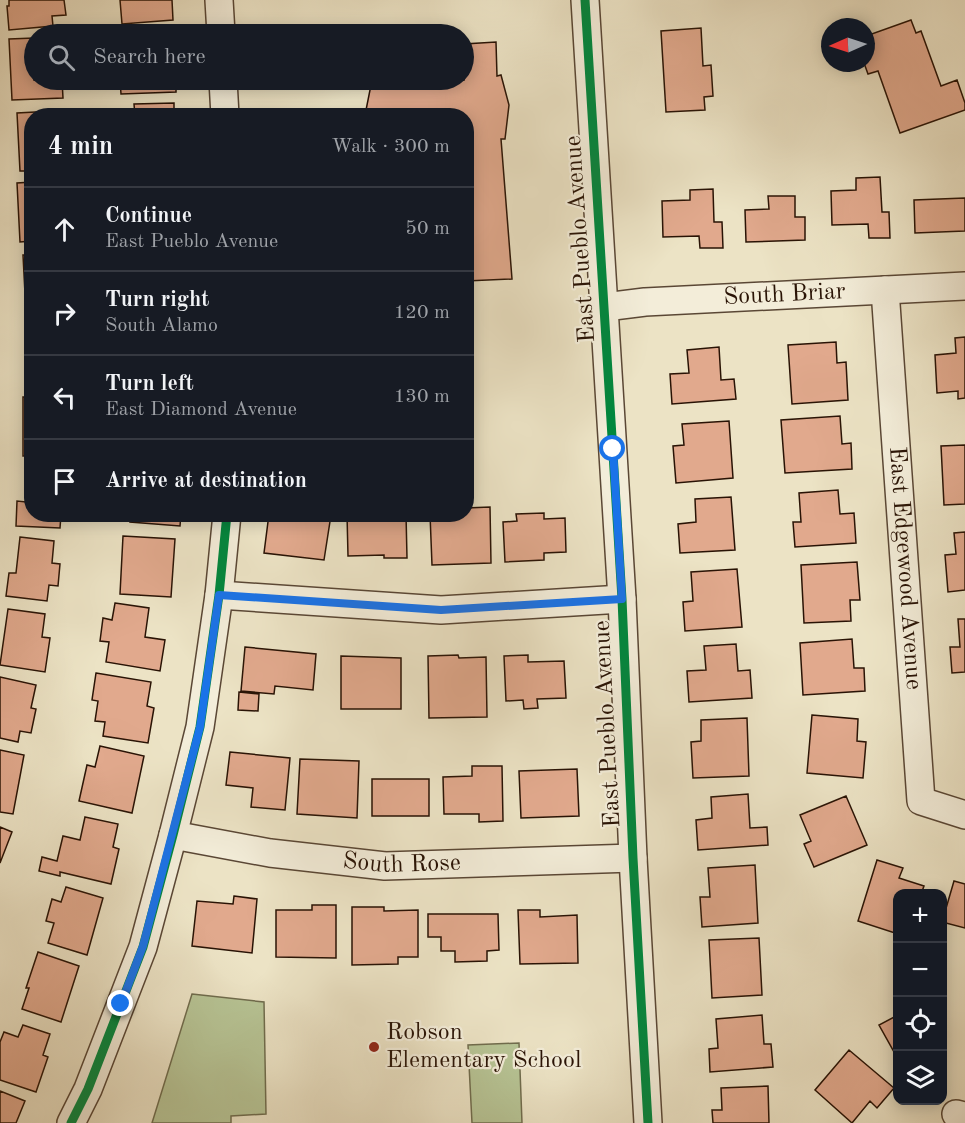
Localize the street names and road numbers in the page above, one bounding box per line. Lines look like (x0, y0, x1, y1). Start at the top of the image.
street label: East Pueblo Avenue (562, 135, 600, 343)
street label: South Briar (723, 280, 846, 310)
street label: East Edgewood Avenue (884, 446, 925, 691)
street label: East Pueblo Avenue (591, 620, 625, 828)
street label: South Rose (341, 849, 461, 878)

